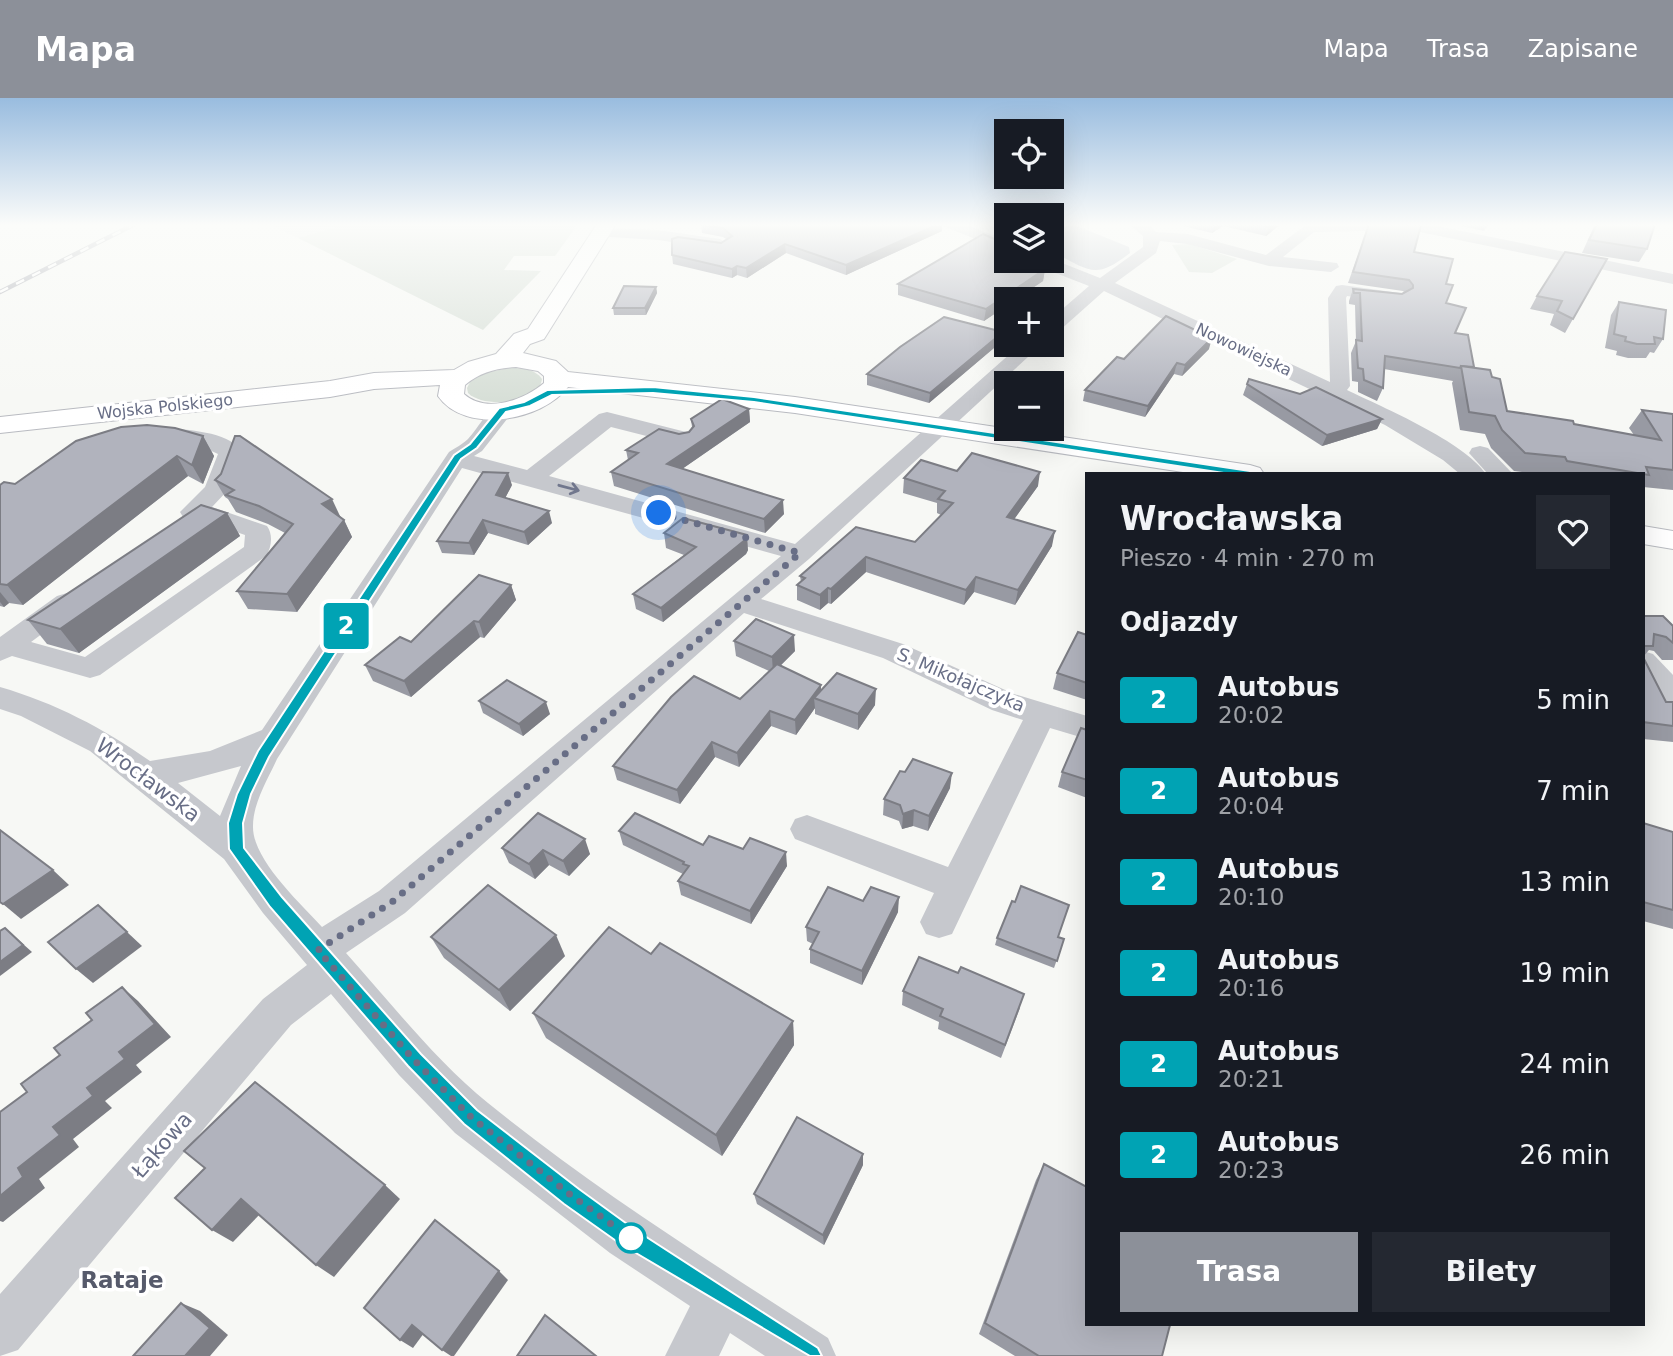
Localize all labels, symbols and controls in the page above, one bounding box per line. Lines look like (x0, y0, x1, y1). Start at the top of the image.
text: Mapa (35, 30, 136, 69)
text: Mapa (1323, 35, 1389, 63)
text: Trasa (1427, 35, 1490, 63)
text: Zapisane (1528, 35, 1638, 63)
map controls (994, 119, 1064, 441)
button: locate (994, 119, 1064, 189)
button: layers (994, 203, 1064, 273)
button: + (994, 287, 1064, 357)
street label: Nowowiejska (1193, 319, 1295, 380)
button: − (994, 371, 1064, 441)
street label: Wojska Polskiego (96, 390, 234, 423)
one-way arrow (557, 482, 579, 495)
your location (641, 495, 676, 530)
button: heart (1536, 495, 1610, 569)
text: Wrocławska (1120, 499, 1343, 538)
text: Pieszo · 4 min · 270 m (1120, 545, 1375, 571)
line badge: 2 (323, 603, 369, 649)
text: Odjazdy (1120, 607, 1238, 637)
text: 2 (338, 612, 354, 640)
street label: S. Mikołajczyka (894, 643, 1028, 716)
text: Autobus (1218, 672, 1340, 702)
text: 5 min (1536, 685, 1610, 715)
text: 2 (1150, 686, 1167, 714)
text: 20:02 (1218, 702, 1284, 728)
street label: Wrocławska (91, 733, 205, 827)
text: Autobus (1218, 763, 1340, 793)
text: 7 min (1536, 776, 1610, 806)
text: 2 (1150, 777, 1167, 805)
text: 20:04 (1218, 793, 1284, 819)
text: Autobus (1218, 854, 1340, 884)
text: 13 min (1520, 867, 1610, 897)
text: 2 (1150, 868, 1167, 896)
text: 20:10 (1218, 884, 1284, 910)
text: Autobus (1218, 945, 1340, 975)
text: 19 min (1520, 958, 1610, 988)
text: 2 (1150, 959, 1167, 987)
text: 20:16 (1218, 975, 1284, 1001)
text: Autobus (1218, 1036, 1340, 1066)
text: 24 min (1520, 1049, 1610, 1079)
text: 2 (1150, 1050, 1167, 1078)
text: 20:21 (1218, 1066, 1284, 1092)
street label: Łąkowa (126, 1107, 197, 1183)
text: Autobus (1218, 1127, 1340, 1157)
text: 26 min (1520, 1140, 1610, 1170)
text: 2 (1150, 1141, 1167, 1169)
text: 20:23 (1218, 1157, 1284, 1183)
unlabelled marker (616, 1223, 646, 1253)
button: Trasa (1120, 1232, 1358, 1312)
button: Bilety (1372, 1232, 1610, 1312)
district label: Rataje (80, 1267, 164, 1293)

